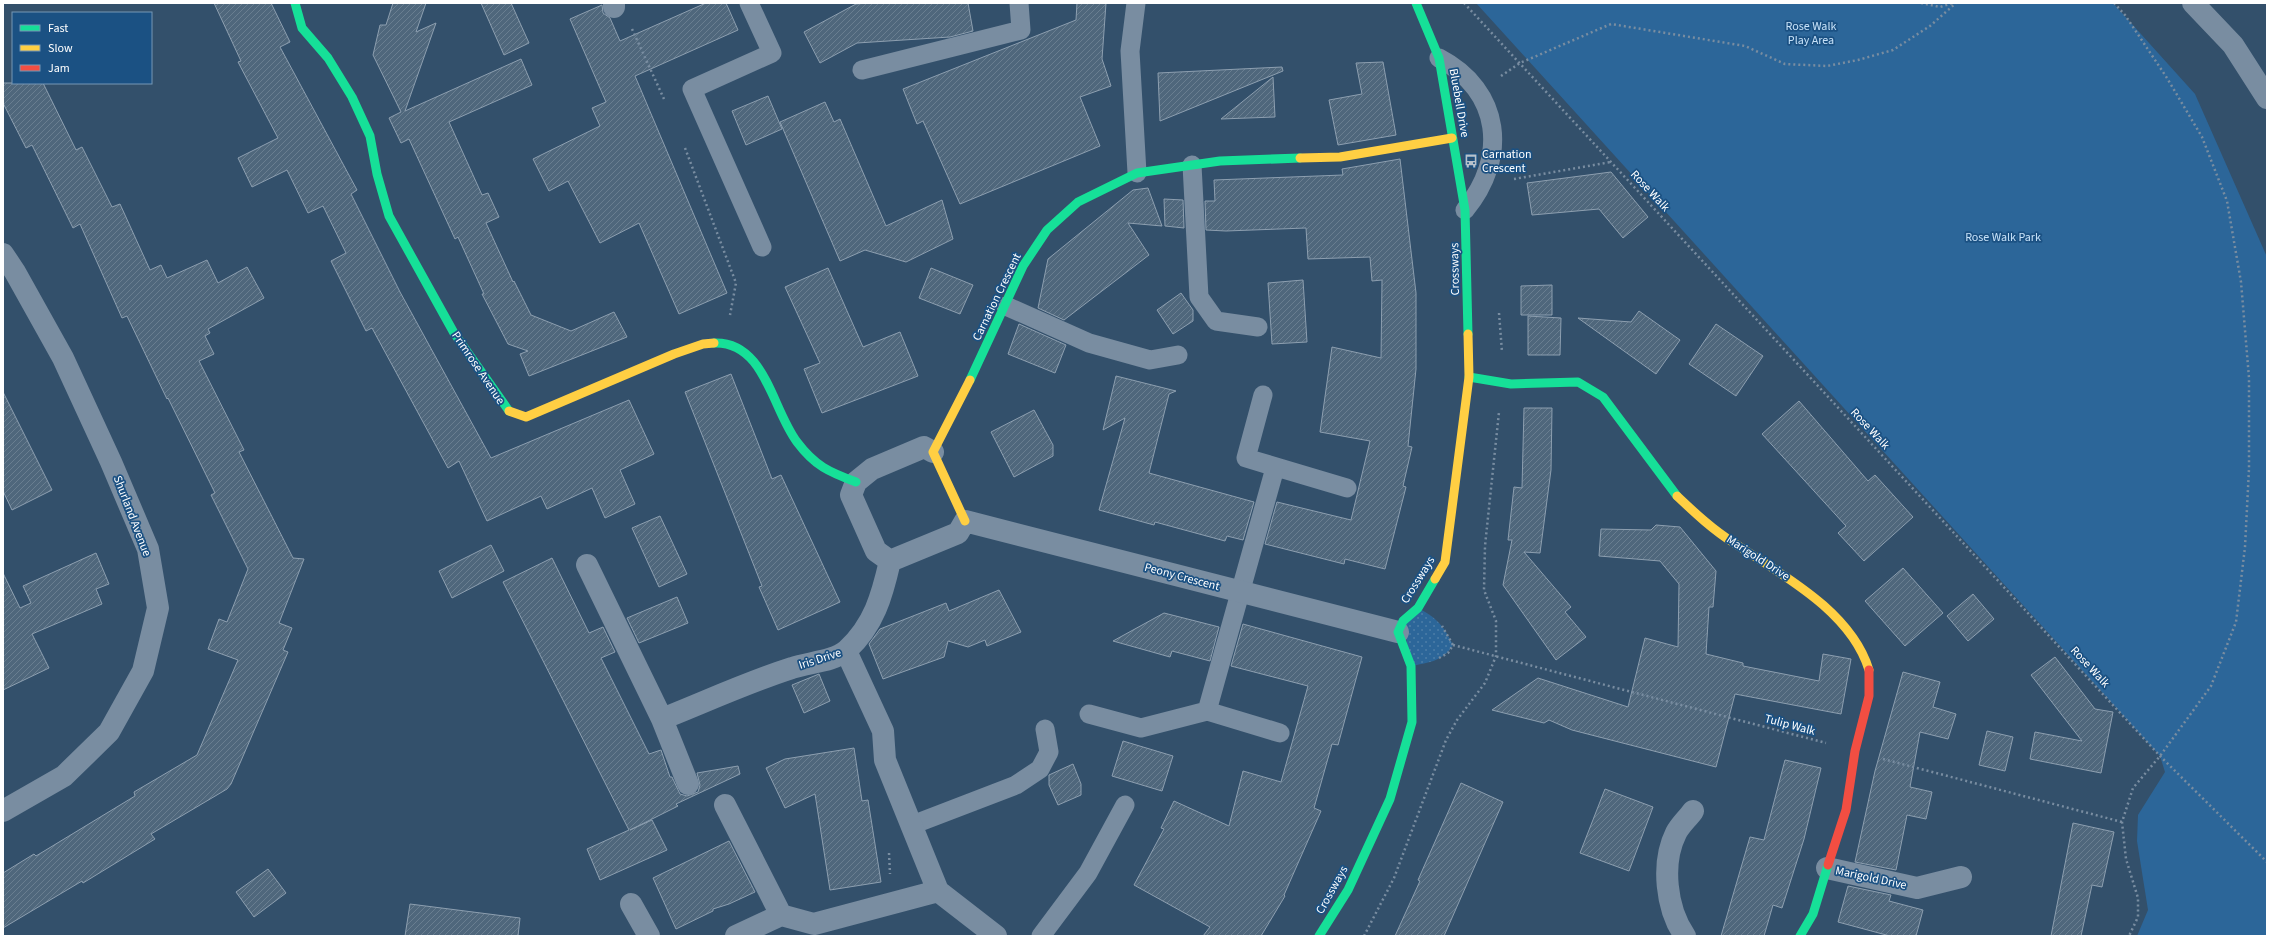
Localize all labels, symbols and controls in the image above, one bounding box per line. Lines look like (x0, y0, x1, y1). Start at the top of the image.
legend (12, 12, 152, 84)
park label: Rose Walk Play Area (1786, 18, 1836, 49)
text: Fast (48, 20, 68, 37)
text: Slow (48, 40, 73, 57)
text: Jam (48, 60, 70, 77)
street label: Bluebell Drive (1445, 67, 1473, 139)
place label: Carnation Crescent (1482, 146, 1532, 177)
bus stop icon: Carnation Crescent (1463, 153, 1479, 169)
street label: Rose Walk (1626, 167, 1674, 215)
park label: Rose Walk Park (1965, 229, 2041, 246)
street label: Crossways (1446, 243, 1464, 295)
street label: Carnation Crescent (968, 250, 1026, 344)
street label: Primrose Avenue (447, 328, 509, 408)
street label: Rose Walk (1846, 405, 1894, 453)
street label: Shurland Avenue (109, 473, 155, 559)
street label: Marigold Drive (1723, 531, 1793, 585)
street label: Crossways (1397, 553, 1439, 607)
street label: Peony Crescent (1143, 559, 1221, 595)
street label: Rose Walk (2066, 643, 2114, 691)
street label: Iris Drive (797, 644, 843, 674)
street label: Tulip Walk (1763, 710, 1817, 740)
street label: Marigold Drive (1834, 862, 1908, 894)
street label: Crossways (1312, 863, 1352, 917)

